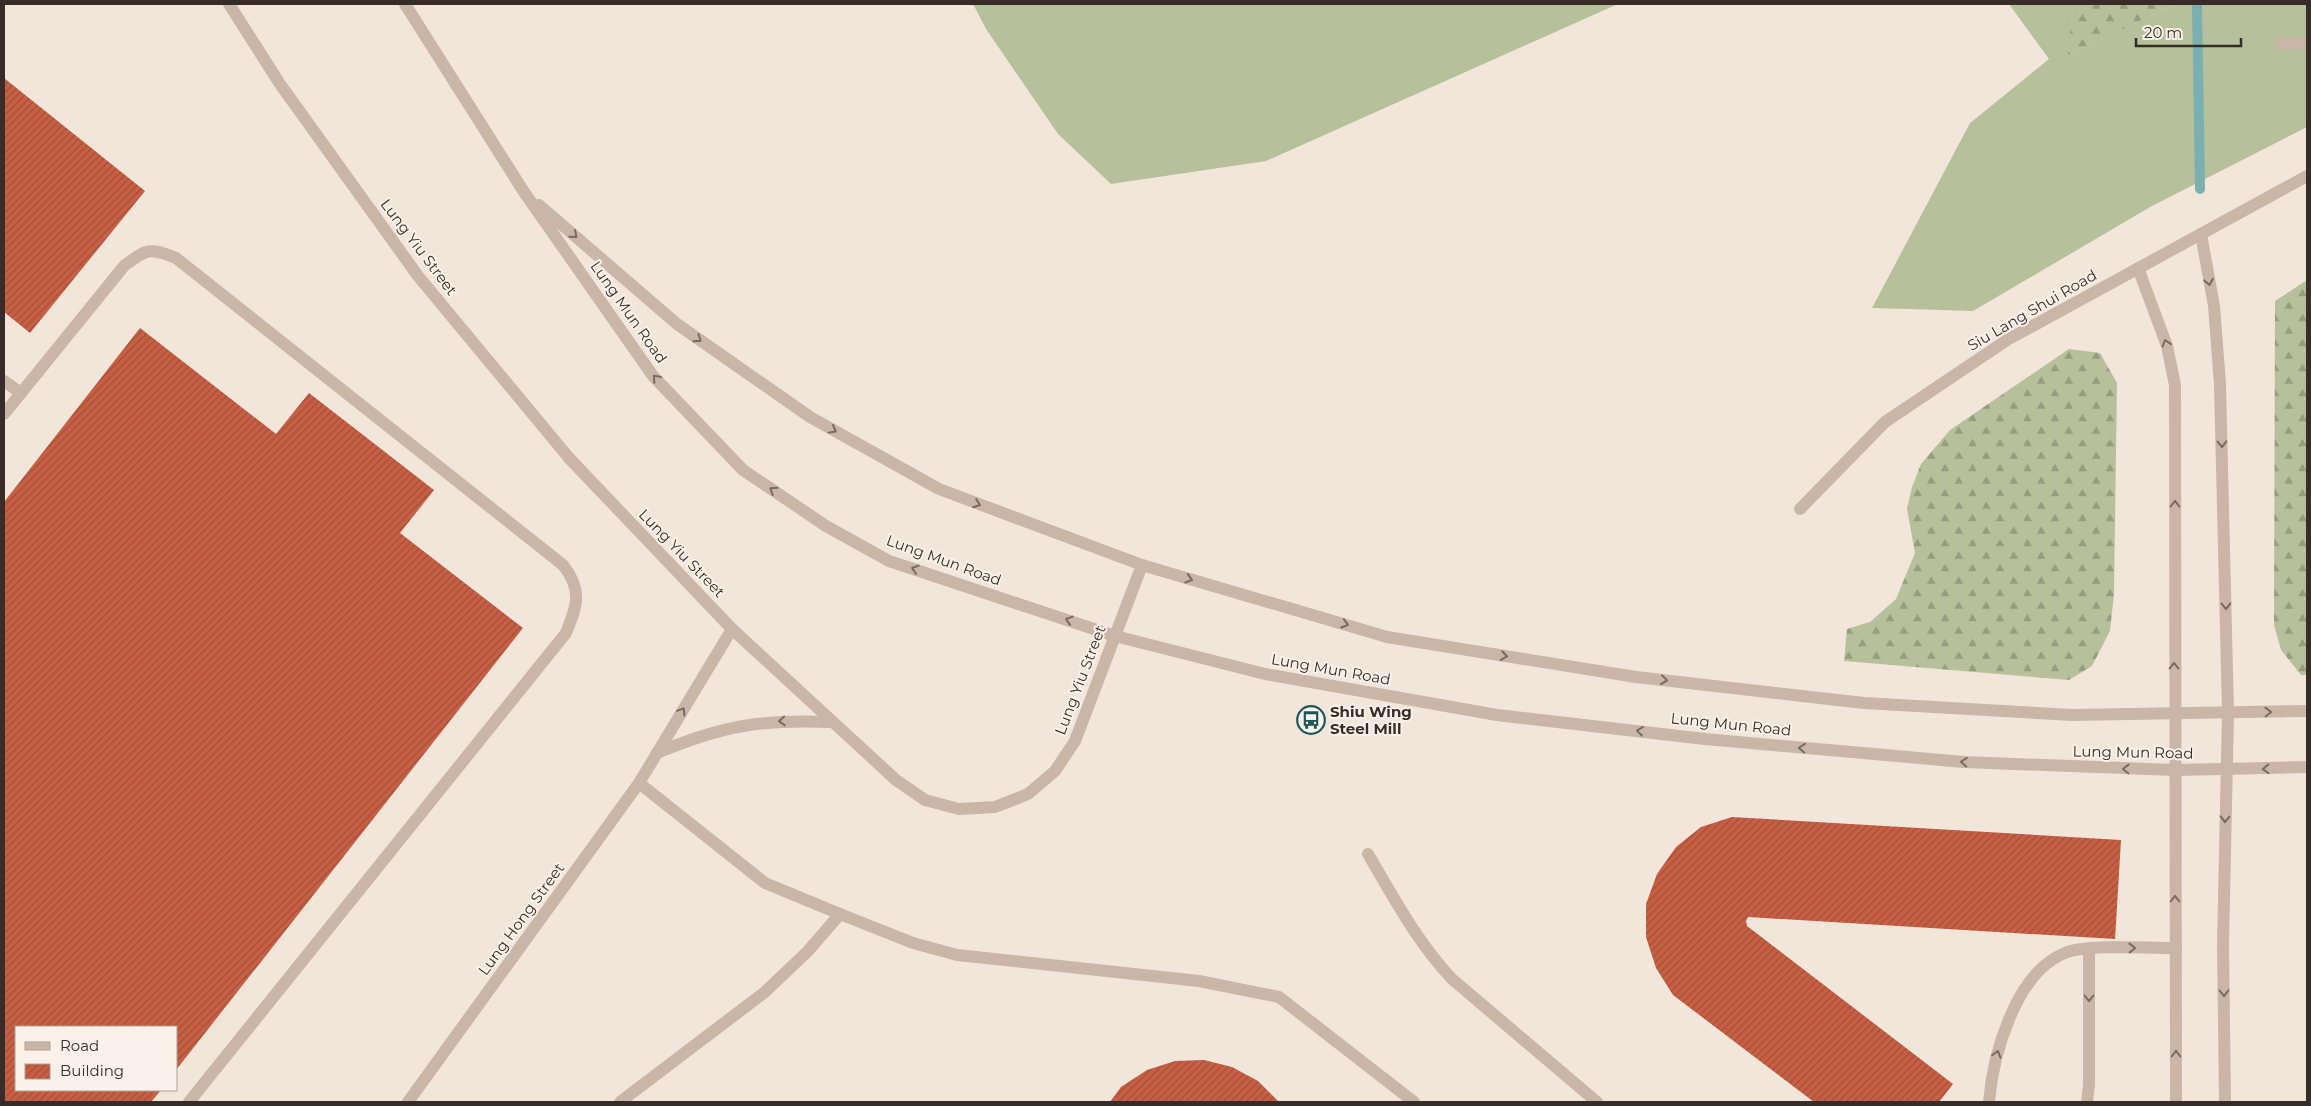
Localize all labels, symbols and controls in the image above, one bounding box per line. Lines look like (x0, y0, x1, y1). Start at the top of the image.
scale bar (2136, 15, 2241, 47)
text: 20 m (2144, 23, 2182, 42)
street label: Lung Yiu Street (377, 195, 461, 299)
one-way arrow (568, 229, 577, 238)
street label: Lung Mun Road (587, 257, 671, 367)
street label: Siu Lang Shui Road (1964, 265, 2100, 355)
one-way arrow (2204, 278, 2214, 286)
one-way arrow (693, 333, 702, 342)
one-way arrow (2161, 339, 2171, 347)
one-way arrow (653, 375, 662, 384)
one-way arrow (828, 424, 837, 434)
one-way arrow (2217, 440, 2227, 448)
one-way arrow (769, 487, 779, 496)
one-way arrow (973, 498, 981, 508)
one-way arrow (2170, 500, 2180, 508)
street label: Lung Yiu Street (635, 505, 729, 601)
street label: Lung Mun Road (884, 530, 1004, 590)
one-way arrow (911, 565, 919, 575)
one-way arrow (1184, 573, 1192, 583)
one-way arrow (2220, 602, 2231, 610)
one-way arrow (1065, 616, 1073, 626)
one-way arrow (1340, 619, 1348, 629)
street label: Lung Yiu Street (1050, 622, 1110, 738)
street label: Lung Mun Road (1270, 649, 1392, 689)
one-way arrow (1499, 650, 1508, 660)
one-way arrow (2169, 662, 2179, 670)
one-way arrow (1661, 674, 1669, 685)
place label: Shiu Wing Steel Mill (1330, 702, 1412, 738)
bus stop icon: Shiu Wing Steel Mill (1296, 705, 1326, 735)
one-way arrow (675, 707, 685, 716)
one-way arrow (2264, 707, 2272, 717)
street label: Lung Mun Road (1670, 708, 1792, 740)
one-way arrow (778, 715, 786, 726)
one-way arrow (1636, 726, 1644, 737)
street label: Lung Mun Road (2072, 741, 2194, 763)
one-way arrow (1797, 742, 1805, 753)
one-way arrow (1959, 756, 1967, 767)
one-way arrow (2262, 763, 2270, 774)
one-way arrow (2122, 764, 2130, 774)
one-way arrow (2220, 816, 2230, 823)
street label: Lung Hong Street (474, 859, 568, 979)
one-way arrow (2170, 895, 2180, 902)
one-way arrow (2129, 943, 2137, 954)
one-way arrow (2219, 990, 2229, 997)
one-way arrow (2084, 994, 2094, 1002)
legend (15, 1026, 178, 1091)
text: Road (60, 1036, 99, 1055)
one-way arrow (2171, 1049, 2181, 1057)
one-way arrow (1992, 1051, 2002, 1059)
text: Building (60, 1061, 124, 1080)

